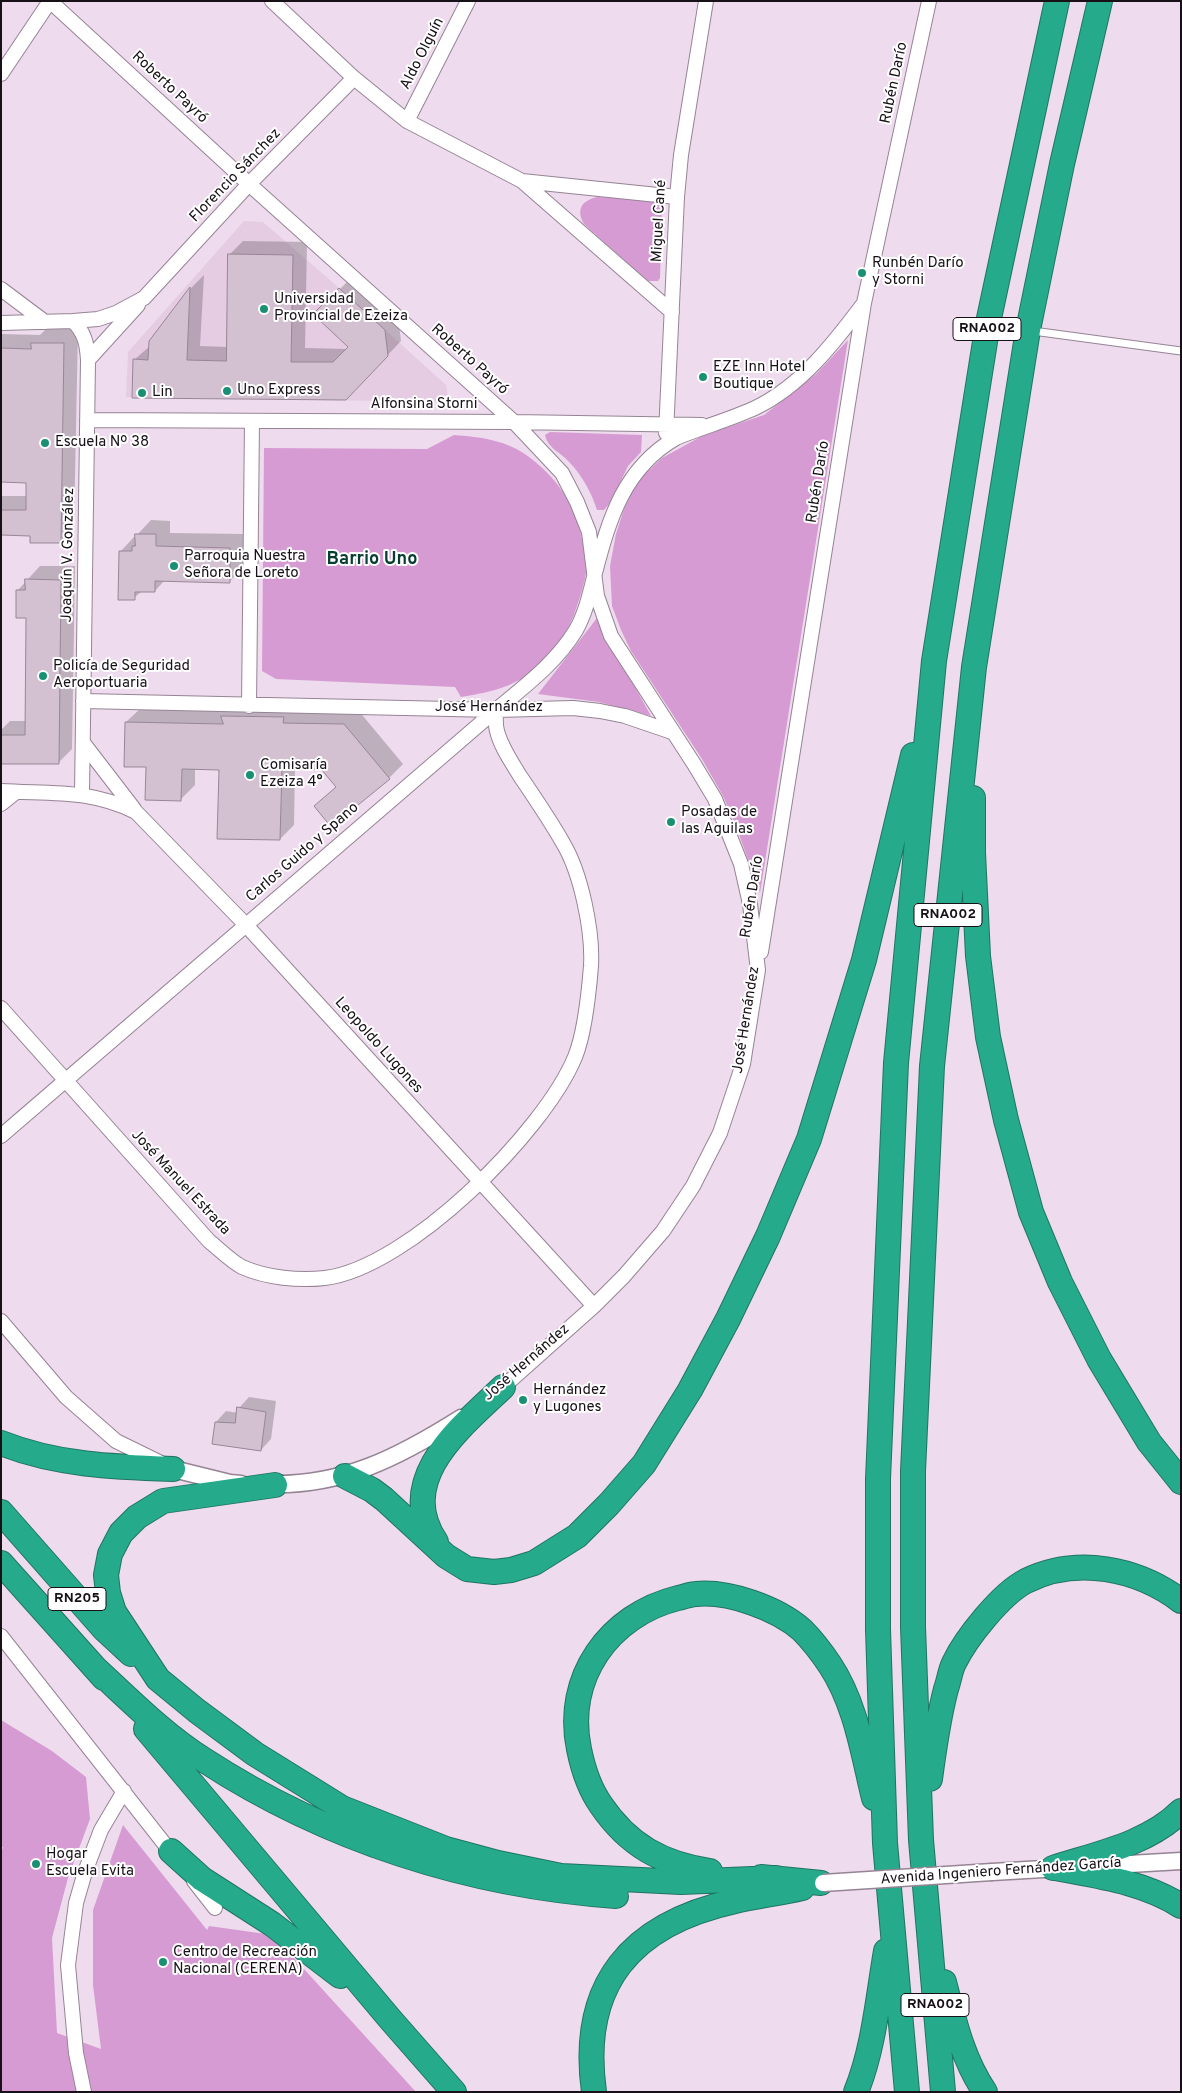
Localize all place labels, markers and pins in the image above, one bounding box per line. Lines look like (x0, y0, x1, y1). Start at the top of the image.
place label: Runbén Darío y Storni (872, 255, 964, 290)
marker: Runbén Darío y Storni (856, 267, 868, 279)
place label: Universidad Provincial de Ezeiza (274, 291, 408, 326)
marker: Universidad Provincial de Ezeiza (258, 303, 270, 315)
place label: EZE Inn Hotel Boutique (713, 359, 805, 394)
marker: EZE Inn Hotel Boutique (697, 371, 709, 383)
place label: Uno Express (237, 382, 321, 400)
place label: Lin (152, 384, 173, 402)
marker: Uno Express (221, 385, 233, 397)
marker: Lin (136, 387, 148, 399)
place label: Escuela Nº 38 (55, 434, 149, 452)
marker: Escuela Nº 38 (39, 437, 51, 449)
place label: Parroquia Nuestra Señora de Loreto (184, 548, 305, 583)
marker: Parroquia Nuestra Señora de Loreto (168, 560, 180, 572)
place label: Policía de Seguridad Aeroportuaria (53, 658, 190, 693)
marker: Policía de Seguridad Aeroportuaria (37, 670, 49, 682)
place label: Comisaría Ezeiza 4° (260, 757, 327, 792)
marker: Comisaría Ezeiza 4° (244, 769, 256, 781)
place label: Posadas de las Aguilas (681, 804, 757, 839)
marker: Posadas de las Aguilas (665, 816, 677, 828)
place label: Hernández y Lugones (533, 1382, 606, 1417)
marker: Hernández y Lugones (517, 1394, 529, 1406)
place label: Hogar Escuela Evita (46, 1846, 134, 1881)
marker: Hogar Escuela Evita (30, 1858, 42, 1870)
place label: Centro de Recreación Nacional (CERENA) (173, 1944, 317, 1979)
marker: Centro de Recreación Nacional (CERENA) (157, 1956, 169, 1968)

